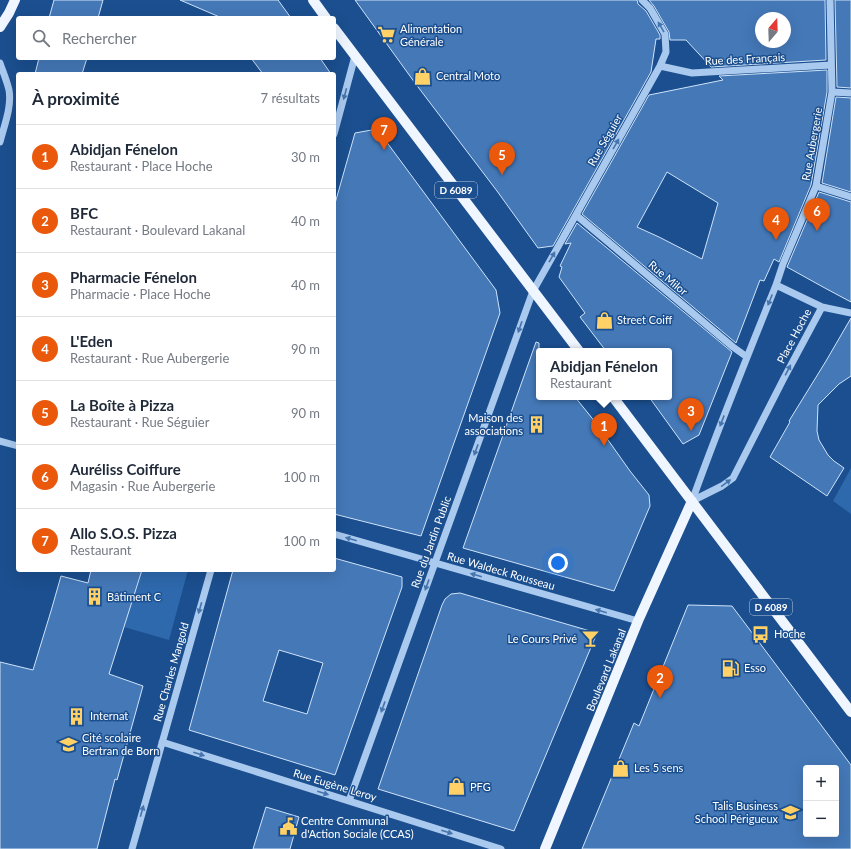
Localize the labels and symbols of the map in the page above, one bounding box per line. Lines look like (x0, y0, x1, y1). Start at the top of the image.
north arrow (755, 12, 791, 48)
place label: Alimentation Générale (400, 22, 462, 48)
one-way arrow (657, 22, 664, 33)
supermarket icon: Alimentation Générale (377, 25, 397, 45)
street label: Rue des Français (705, 50, 786, 67)
shop icon: Central Moto (413, 66, 433, 86)
place label: Central Moto (436, 69, 500, 82)
one-way arrow (342, 88, 348, 100)
street label: Rue Aubergerie (799, 106, 824, 182)
street label: Rue Séguier (585, 112, 625, 168)
pin: 7 (371, 117, 397, 150)
one-way arrow (613, 138, 620, 150)
pin: 5 (489, 142, 515, 175)
road number: D 6089 (435, 182, 477, 198)
pin: 6 (804, 198, 830, 231)
pin: 4 (763, 207, 789, 240)
one-way arrow (549, 251, 555, 263)
street label: Rue Milor (646, 258, 691, 298)
one-way arrow (766, 295, 772, 307)
street label: Place Hoche (774, 306, 813, 365)
shop icon: Street Coiff (594, 310, 614, 330)
place label: Street Coiff (617, 313, 673, 326)
one-way arrow (517, 322, 523, 334)
one-way arrow (785, 364, 792, 375)
pin: 3 (678, 398, 704, 431)
place label: Maison des associations (465, 411, 523, 437)
pin: 1 (591, 413, 617, 446)
building icon: Maison des associations (526, 414, 546, 434)
one-way arrow (718, 415, 724, 427)
one-way arrow (472, 444, 478, 456)
one-way arrow (721, 479, 732, 487)
street label: Rue du Jardin Public (408, 494, 453, 590)
one-way arrow (345, 536, 357, 542)
street label: Rue Waldeck Rousseau (446, 549, 557, 592)
your location (548, 553, 568, 573)
one-way arrow (469, 572, 481, 578)
one-way arrow (424, 580, 430, 592)
building icon: Bâtiment C (84, 587, 104, 607)
place label: Bâtiment C (107, 590, 162, 603)
road number: D 6089 (750, 599, 792, 615)
one-way arrow (197, 601, 203, 614)
one-way arrow (594, 608, 606, 614)
street label: Rue Charles Mangold (150, 621, 191, 723)
bus stop icon: Hoche (751, 624, 771, 644)
street label: Boulevard Lakanal (583, 627, 628, 713)
place label: Hoche (774, 627, 806, 640)
bar icon: Le Cours Privé (580, 629, 600, 649)
place label: Le Cours Privé (507, 632, 577, 645)
fuel station icon: Esso (721, 658, 741, 678)
place label: Esso (744, 661, 766, 674)
pin: 2 (647, 665, 673, 698)
one-way arrow (380, 702, 386, 714)
building icon: Internat (67, 706, 87, 726)
place label: Internat (90, 709, 128, 722)
place label: Cité scolaire Bertran de Born (82, 731, 159, 757)
school or university icon: Cité scolaire Bertran de Born (59, 734, 79, 754)
one-way arrow (194, 751, 206, 757)
shop icon: Les 5 sens (611, 758, 631, 778)
place label: Les 5 sens (634, 761, 684, 774)
street label: Rue Eugène Leroy (292, 766, 379, 803)
shop icon: PFG (447, 777, 467, 797)
place label: PFG (470, 780, 491, 793)
one-way arrow (318, 790, 330, 796)
place label: Talis Business School Périgueux (695, 799, 779, 825)
school or university icon: Talis Business School Périgueux (781, 802, 801, 822)
one-way arrow (139, 805, 145, 817)
place label: Centre Communal d'Action Sociale (CCAS) (301, 814, 414, 840)
public building icon: Centre Communal d'Action Sociale (CCAS) (278, 817, 298, 837)
one-way arrow (442, 829, 454, 835)

